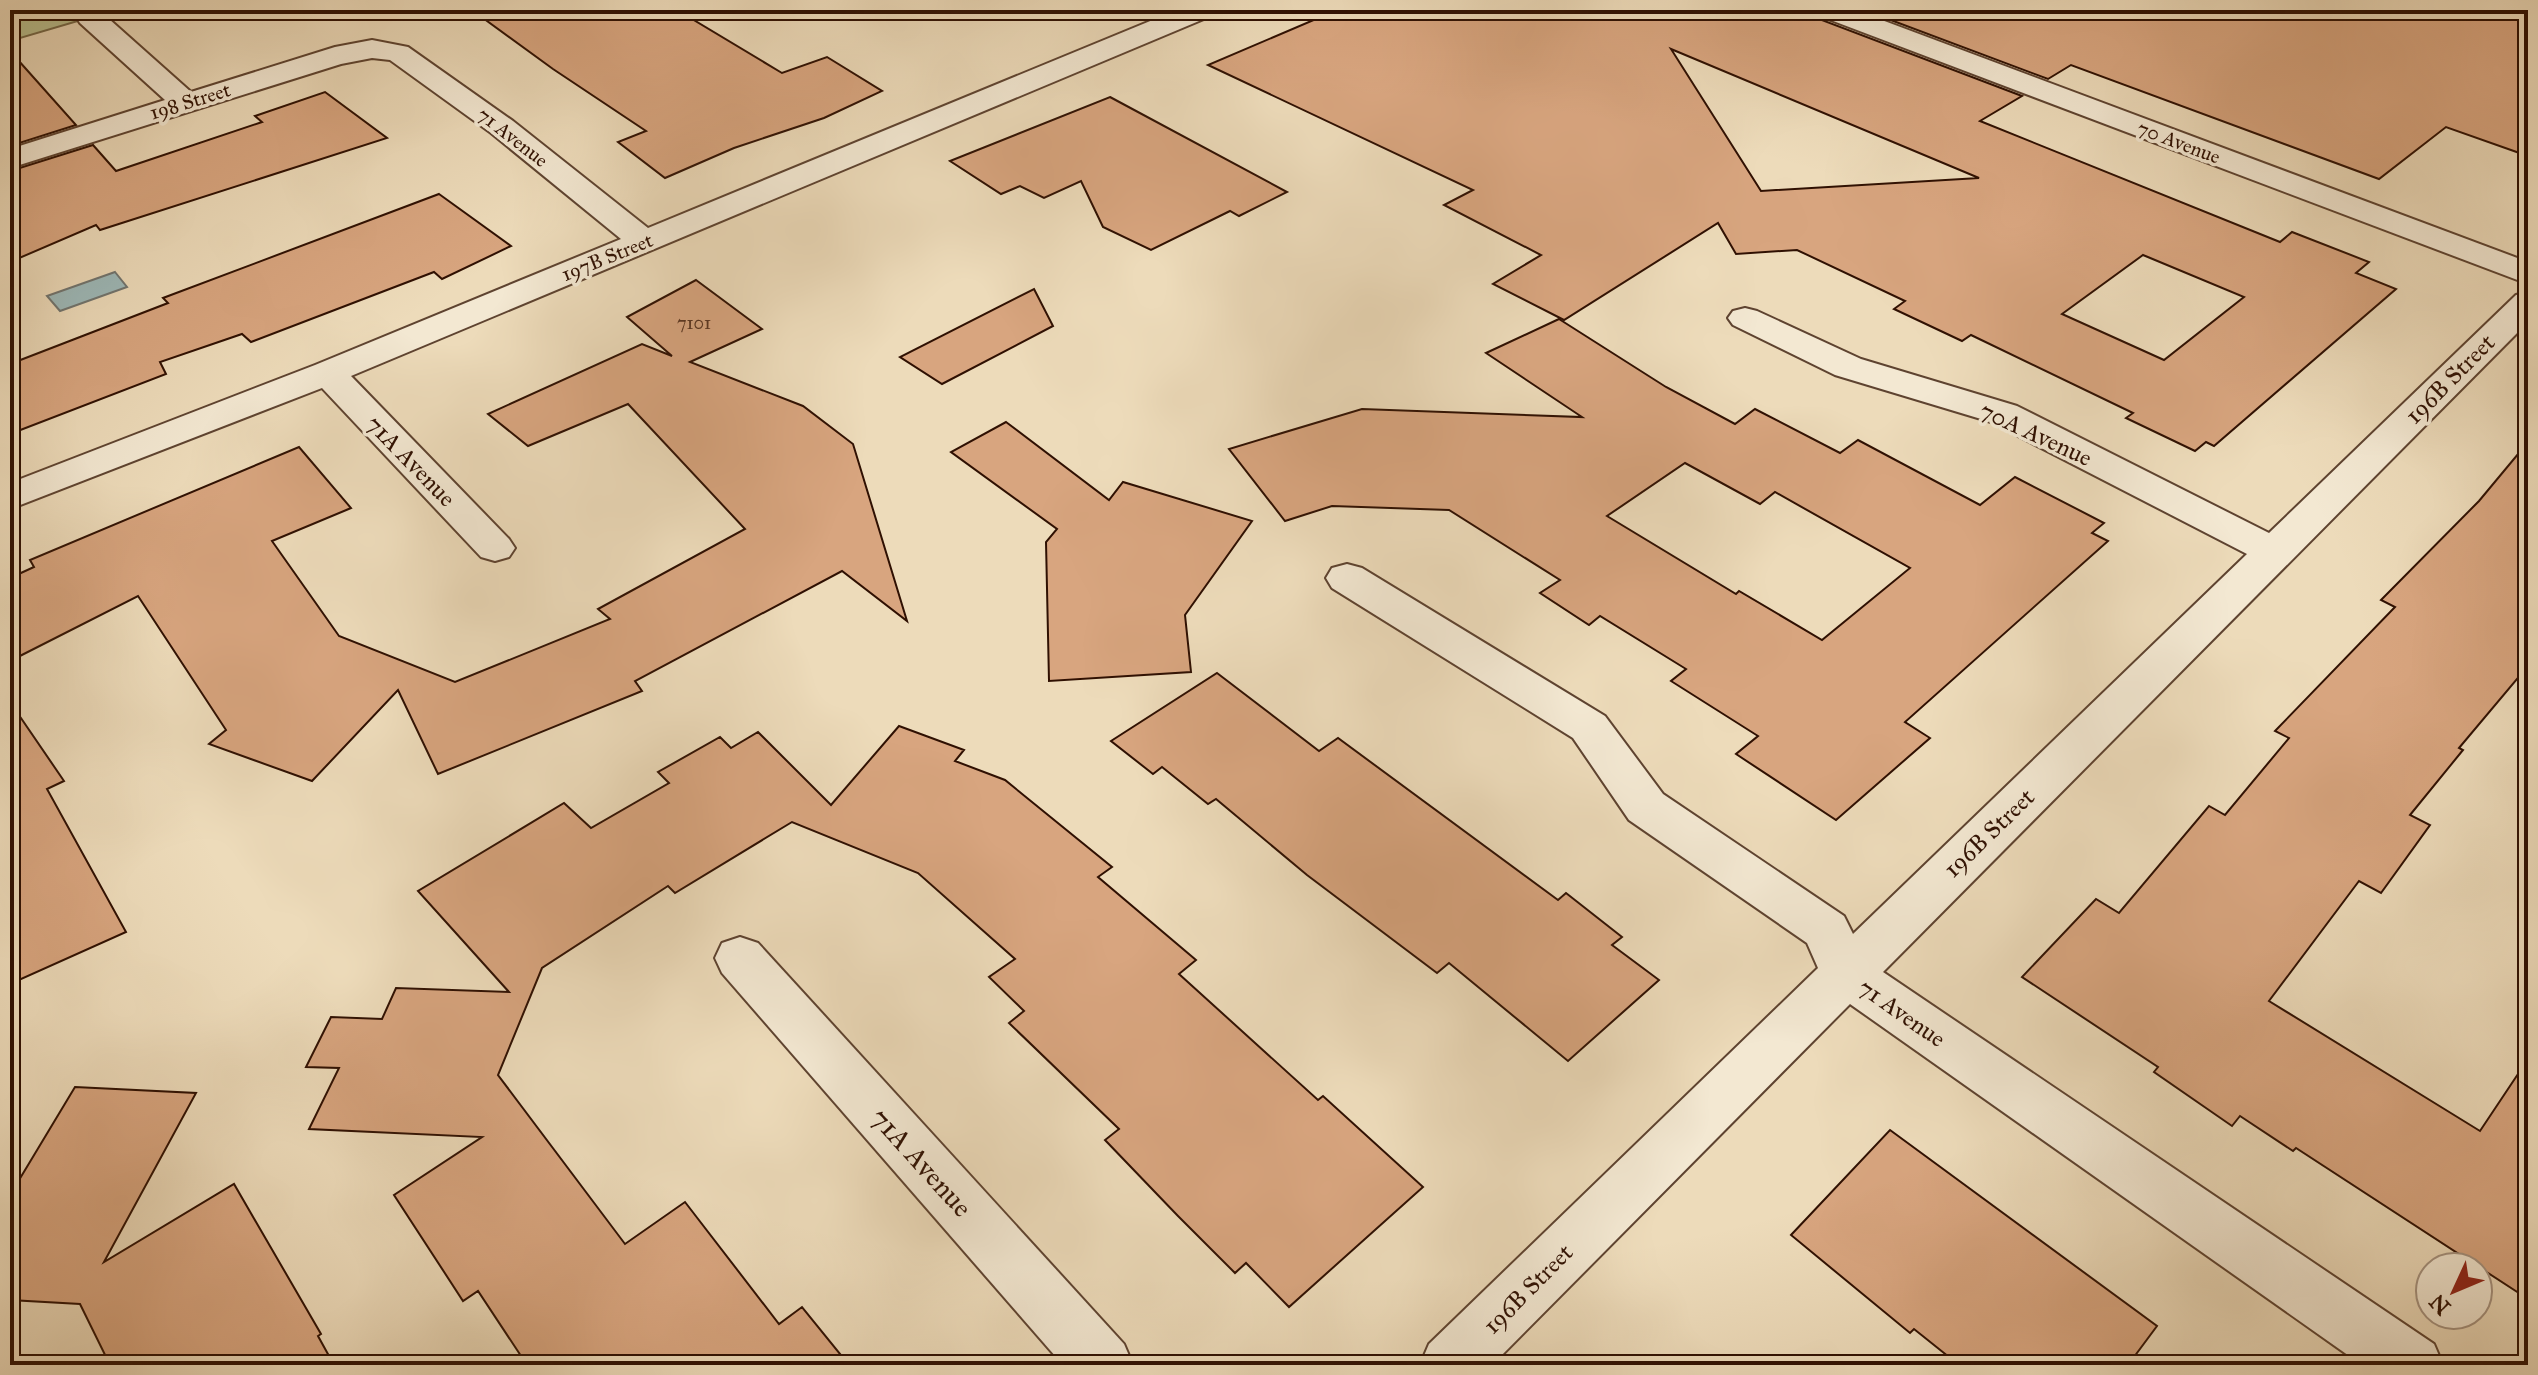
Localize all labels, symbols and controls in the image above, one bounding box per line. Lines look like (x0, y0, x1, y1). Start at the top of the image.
street label: 198 Street (147, 77, 233, 125)
street label: 71 Avenue (473, 102, 553, 172)
street label: 70 Avenue (2134, 115, 2224, 169)
street label: 197B Street (558, 228, 656, 286)
house number: 7101 (677, 312, 711, 334)
street label: 196B Street (2399, 327, 2502, 430)
street label: 70A Avenue (1975, 395, 2097, 473)
street label: 71A Avenue (360, 409, 462, 513)
street label: 196B Street (1937, 782, 2041, 884)
street label: 71 Avenue (1853, 972, 1951, 1054)
street label: 71A Avenue (863, 1100, 980, 1224)
street label: 196B Street (1477, 1237, 1580, 1340)
north arrow (2414, 1251, 2494, 1331)
text: N (2424, 1288, 2456, 1321)

